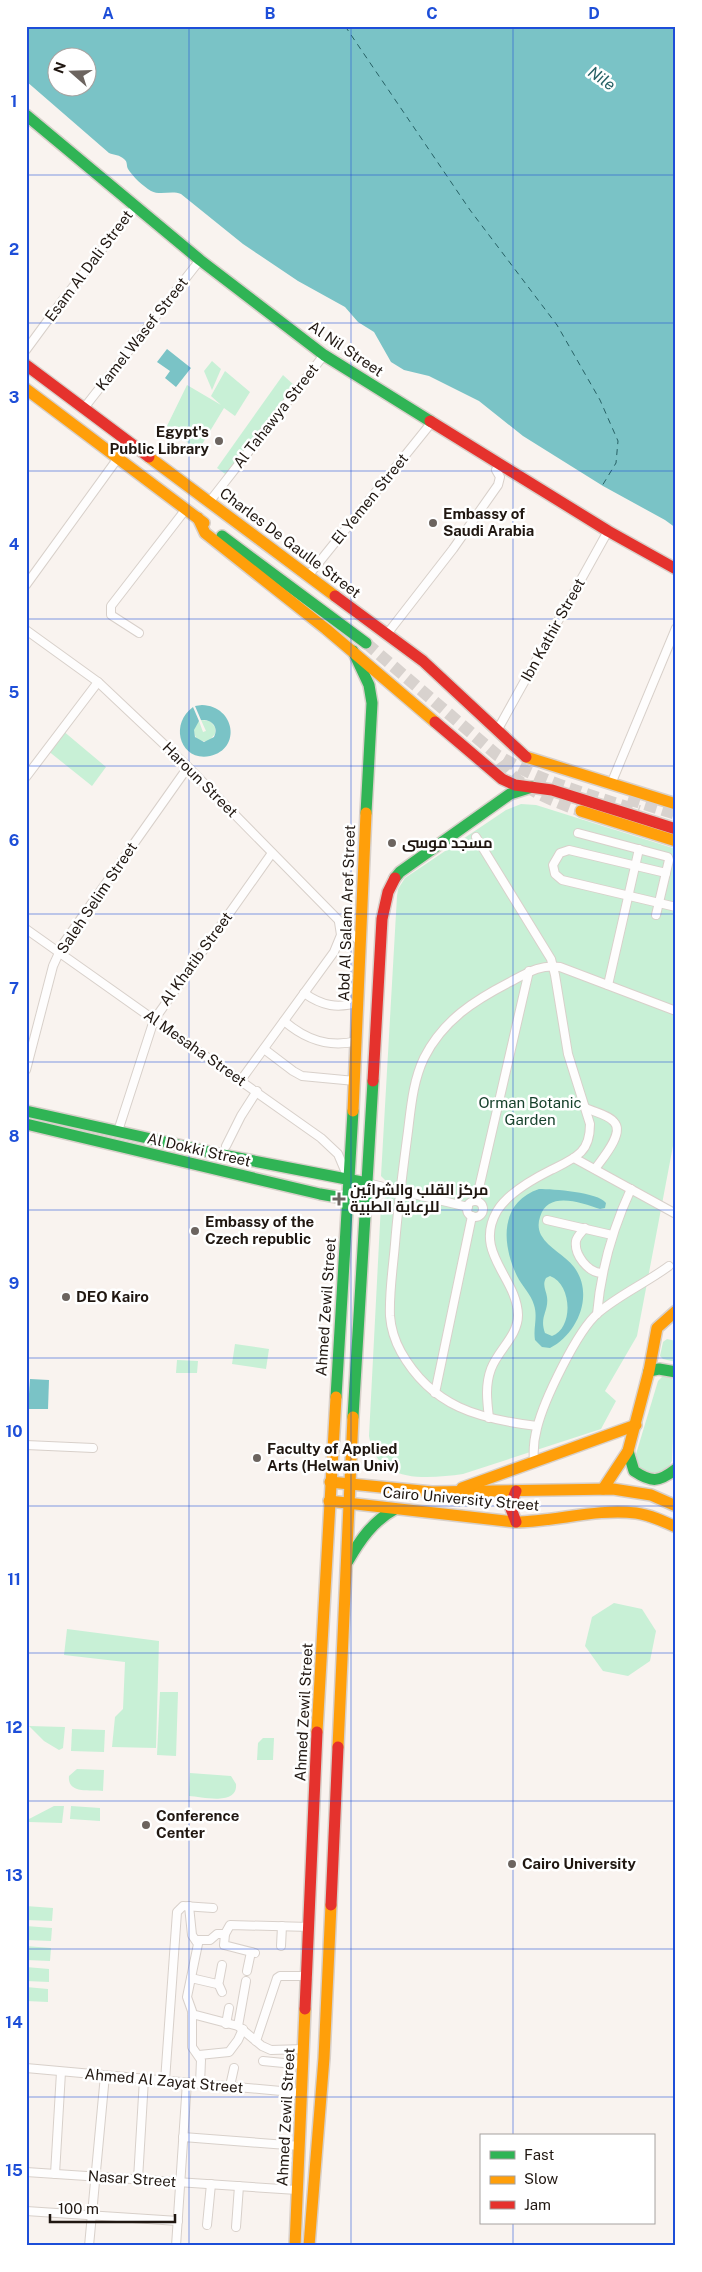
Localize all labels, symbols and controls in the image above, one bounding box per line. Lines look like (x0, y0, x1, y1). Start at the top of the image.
text: A (102, 4, 114, 23)
text: B (265, 4, 276, 23)
text: C (426, 4, 438, 23)
text: D (588, 4, 600, 23)
north arrow (48, 48, 98, 98)
text: N (50, 60, 69, 75)
water label: Nile (584, 62, 619, 95)
text: 1 (11, 92, 17, 111)
street label: Esam Al Dali Street (41, 207, 136, 325)
text: 2 (9, 240, 19, 259)
street label: Kamel Wasef Street (92, 274, 191, 394)
street label: Al Nil Street (306, 318, 387, 380)
street label: Al Tahawya Street (230, 360, 322, 471)
text: 3 (9, 388, 19, 407)
place label: Egypt's Public Library (110, 423, 210, 457)
marker: Egypt's Public Library (213, 435, 225, 447)
street label: El Yemen Street (328, 450, 411, 547)
street label: Charles De Gaulle Street (217, 484, 364, 601)
place label: Embassy of Saudi Arabia (443, 505, 534, 539)
marker: Embassy of Saudi Arabia (427, 517, 439, 529)
text: 4 (9, 535, 20, 554)
street label: Ibn Kathir Street (517, 575, 588, 684)
text: 5 (9, 683, 20, 702)
street label: Haroun Street (159, 739, 241, 821)
street label: Abd Al Salam Aref Street (335, 824, 358, 1002)
text: 6 (9, 831, 19, 850)
place label: مسجد موسى (402, 834, 493, 852)
marker: مسجد موسى (386, 837, 398, 849)
street label: Saleh Selim Street (53, 839, 140, 957)
street label: Al Khatib Street (156, 908, 235, 1009)
text: 7 (9, 979, 19, 998)
street label: Al Mesaha Street (141, 1006, 250, 1089)
park label: Orman Botanic Garden (478, 1094, 582, 1128)
text: 8 (9, 1127, 20, 1146)
street label: Al Dokki Street (146, 1129, 253, 1170)
place label: مركز القلب والشرائين للرعاية الطبية (350, 1181, 488, 1216)
marker: مركز القلب والشرائين للرعاية الطبية (332, 1192, 346, 1206)
place label: Embassy of the Czech republic (205, 1213, 314, 1247)
marker: Embassy of the Czech republic (189, 1225, 201, 1237)
street label: Ahmed Zewil Street (312, 1237, 339, 1377)
text: 9 (9, 1274, 19, 1293)
place label: DEO Kairo (76, 1288, 149, 1305)
marker: DEO Kairo (60, 1291, 72, 1303)
text: 10 (5, 1422, 23, 1441)
place label: Faculty of Applied Arts (Helwan Univ) (267, 1440, 399, 1474)
marker: Faculty of Applied Arts (Helwan Univ) (251, 1452, 263, 1464)
street label: Cairo University Street (382, 1483, 540, 1514)
text: 11 (7, 1570, 21, 1589)
street label: Ahmed Zewil Street (291, 1642, 316, 1782)
text: 12 (5, 1718, 23, 1737)
place label: Conference Center (156, 1807, 239, 1841)
marker: Conference Center (140, 1819, 152, 1831)
place label: Cairo University (522, 1855, 637, 1872)
marker: Cairo University (506, 1858, 518, 1870)
text: 13 (5, 1866, 23, 1885)
text: 14 (5, 2013, 23, 2032)
street label: Ahmed Zewil Street (273, 2047, 298, 2187)
street label: Ahmed Al Zayat Street (84, 2065, 244, 2096)
legend (480, 2134, 654, 2224)
text: Fast (524, 2146, 554, 2163)
text: 15 (5, 2161, 23, 2180)
street label: Nasar Street (87, 2167, 177, 2190)
text: Slow (524, 2170, 559, 2187)
scale bar (50, 2192, 175, 2224)
text: Jam (524, 2196, 551, 2213)
text: 100 m (58, 2200, 99, 2217)

